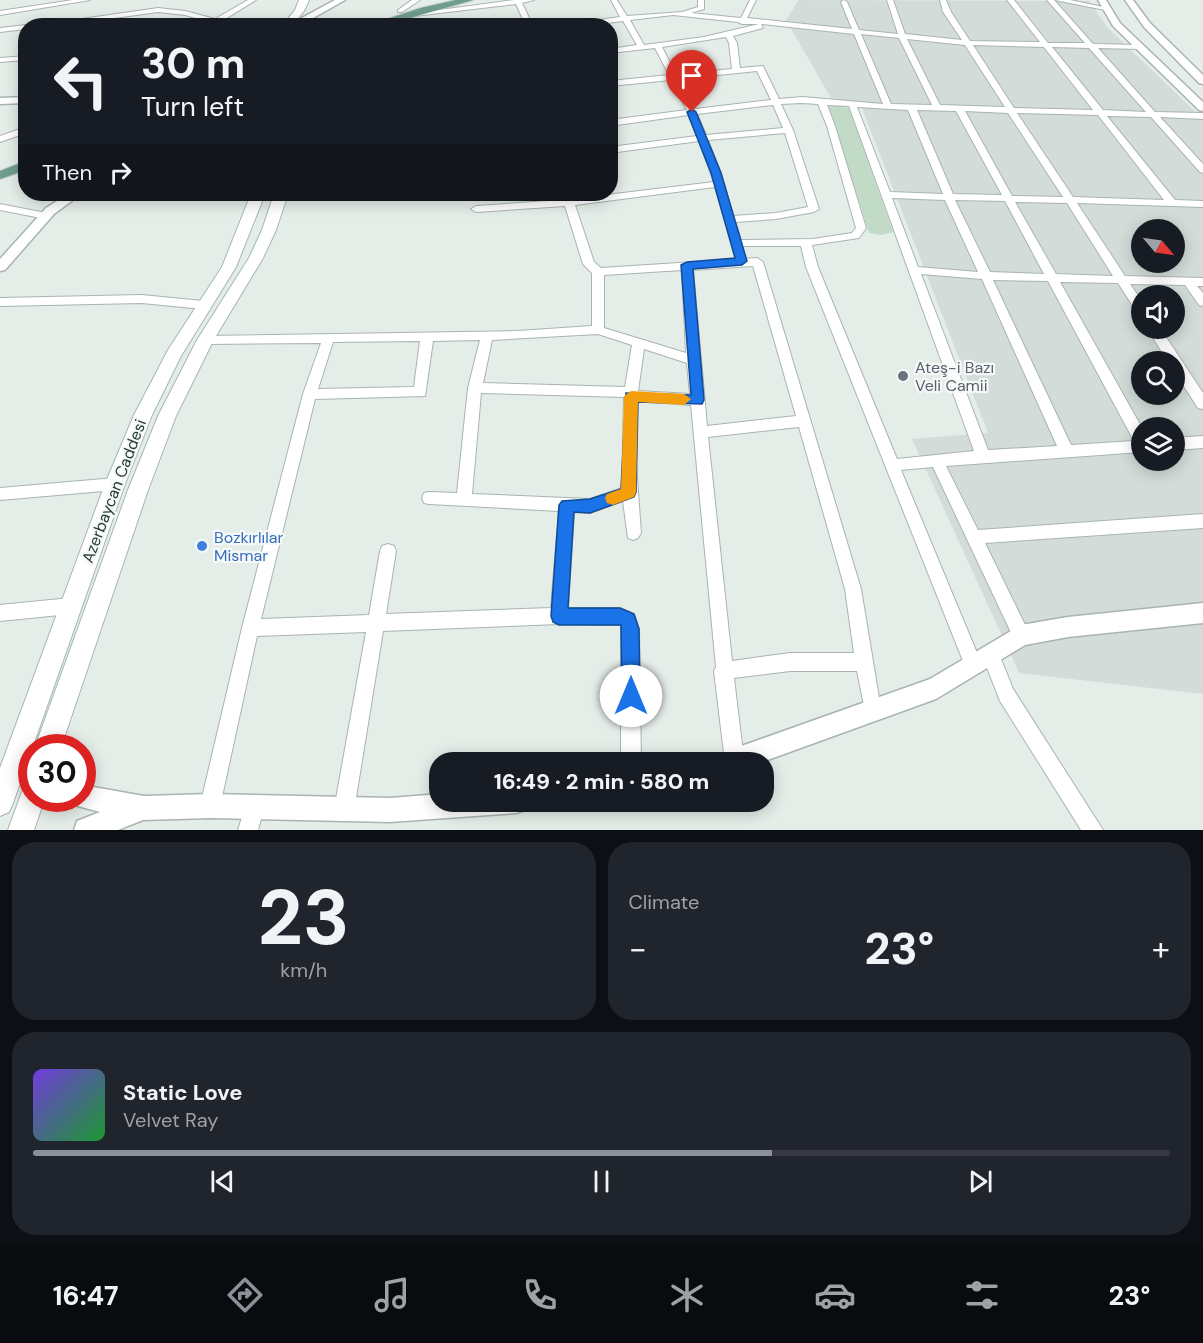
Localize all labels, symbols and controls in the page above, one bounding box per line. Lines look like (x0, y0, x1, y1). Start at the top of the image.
text: 30 m (141, 36, 245, 91)
icon: left (42, 42, 120, 120)
pin (666, 50, 717, 112)
icon: arrive (675, 59, 708, 92)
text: Turn left (141, 89, 244, 124)
icon: right (104, 156, 137, 189)
text: Then (42, 158, 92, 187)
north arrow (1131, 219, 1185, 273)
map controls (1131, 219, 1185, 471)
button: sound (1131, 285, 1185, 339)
button: search (1131, 351, 1185, 405)
place label: Ateş-i Bazı Veli Camii (915, 357, 994, 396)
marker: Ateş-i Bazı Veli Camii (896, 369, 910, 383)
street label: Azerbaycan Caddesi (77, 416, 151, 566)
button: layers (1131, 417, 1185, 471)
place label: Bozkırlılar Mismar (214, 527, 283, 566)
marker: Bozkırlılar Mismar (195, 539, 209, 553)
position arrow (599, 664, 663, 728)
speed limit sign: 30 (18, 734, 96, 812)
text: 16:49 · 2 min · 580 m (494, 767, 709, 796)
text: 23 (258, 867, 350, 968)
text: Climate (629, 889, 699, 915)
text: 23° (864, 919, 934, 978)
text: − (629, 927, 647, 970)
text: + (1152, 927, 1170, 970)
text: km/h (280, 957, 327, 983)
text: Static Love (123, 1078, 243, 1107)
text: Velvet Ray (123, 1107, 218, 1133)
icon: previous (206, 1165, 239, 1198)
icon: pause (585, 1165, 618, 1198)
icon: next (964, 1165, 997, 1198)
icon: directions (224, 1274, 266, 1316)
icon: music (371, 1274, 413, 1316)
icon: phone (519, 1274, 561, 1316)
icon: climate (666, 1274, 708, 1316)
icon: car (814, 1274, 856, 1316)
icon: filters (961, 1274, 1003, 1316)
text: 16:47 (53, 1278, 119, 1313)
text: 23° (1109, 1278, 1150, 1313)

